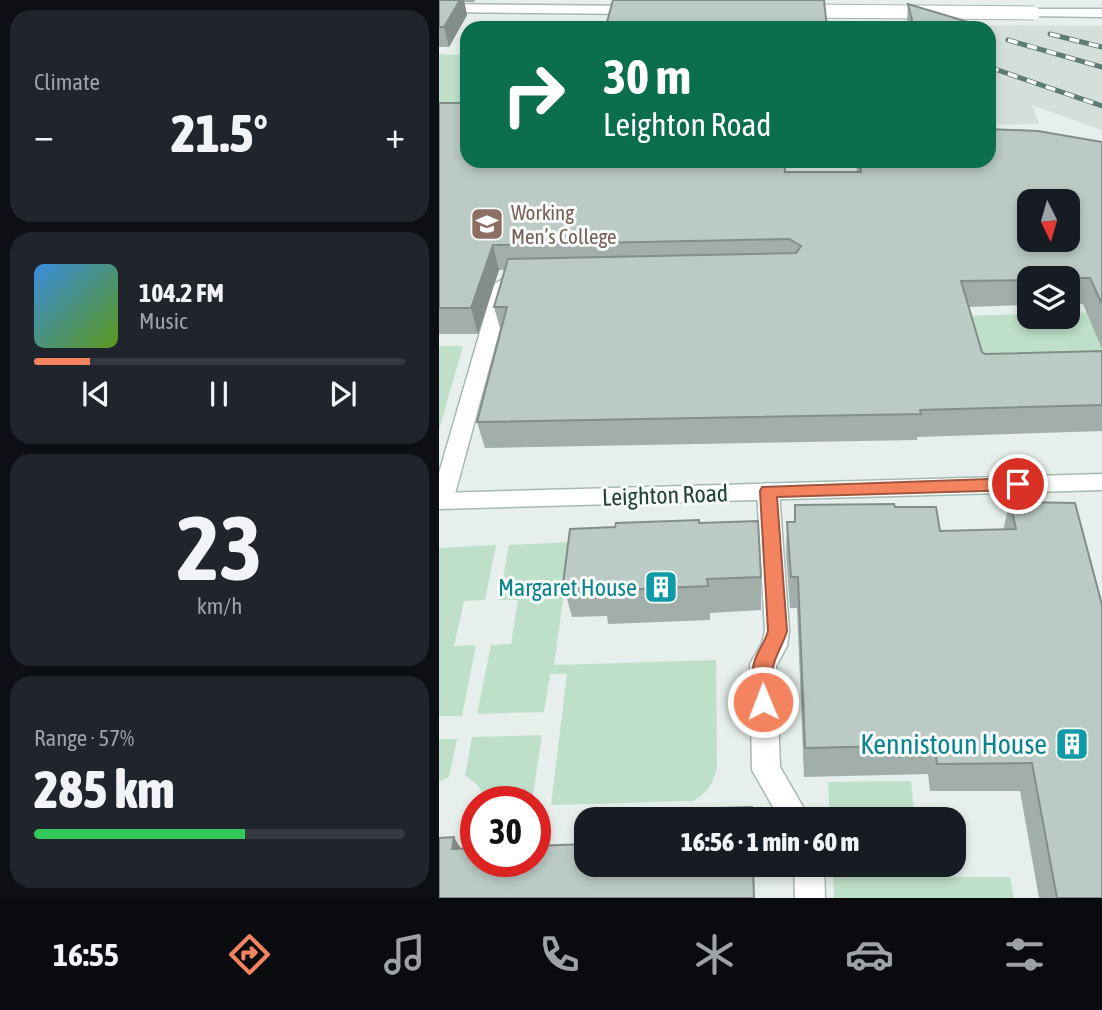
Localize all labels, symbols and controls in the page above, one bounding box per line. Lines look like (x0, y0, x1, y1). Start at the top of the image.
text: 30 m (603, 48, 691, 104)
icon: right (488, 49, 579, 140)
text: Climate (34, 69, 100, 95)
text: 21.5° (171, 103, 268, 163)
text: Leighton Road (603, 106, 771, 143)
text: − (34, 113, 54, 156)
text: + (385, 113, 405, 156)
north arrow (1017, 189, 1079, 252)
map controls (1017, 189, 1080, 329)
place label: Working Men’s College (511, 200, 617, 248)
school or university icon: Working Men’s College (468, 205, 506, 243)
button: layers (1017, 266, 1080, 329)
text: 104.2 FM (139, 278, 224, 308)
text: Music (139, 308, 187, 334)
icon: previous (77, 375, 115, 413)
icon: pause (200, 375, 238, 413)
icon: next (324, 375, 362, 413)
pin (988, 454, 1048, 514)
icon: arrive (999, 465, 1037, 503)
street label: Leighton Road (601, 479, 729, 511)
text: 23 (177, 495, 262, 599)
building icon: Margaret House (642, 568, 680, 606)
place label: Margaret House (498, 574, 637, 601)
text: km/h (197, 593, 242, 619)
position arrow (726, 665, 800, 739)
text: Range · 57% (34, 725, 134, 751)
building icon: Kennistoun House (1053, 725, 1091, 763)
place label: Kennistoun House (860, 728, 1047, 760)
text: 285 km (34, 759, 175, 819)
speed limit sign: 30 (460, 786, 551, 877)
text: 16:56 · 1 min · 60 m (681, 827, 859, 857)
icon: directions (225, 930, 274, 979)
icon: music (380, 930, 429, 979)
icon: phone (535, 930, 584, 979)
icon: climate (690, 930, 739, 979)
icon: car (845, 930, 894, 979)
icon: filters (1000, 930, 1049, 979)
text: 16:55 (53, 936, 119, 973)

